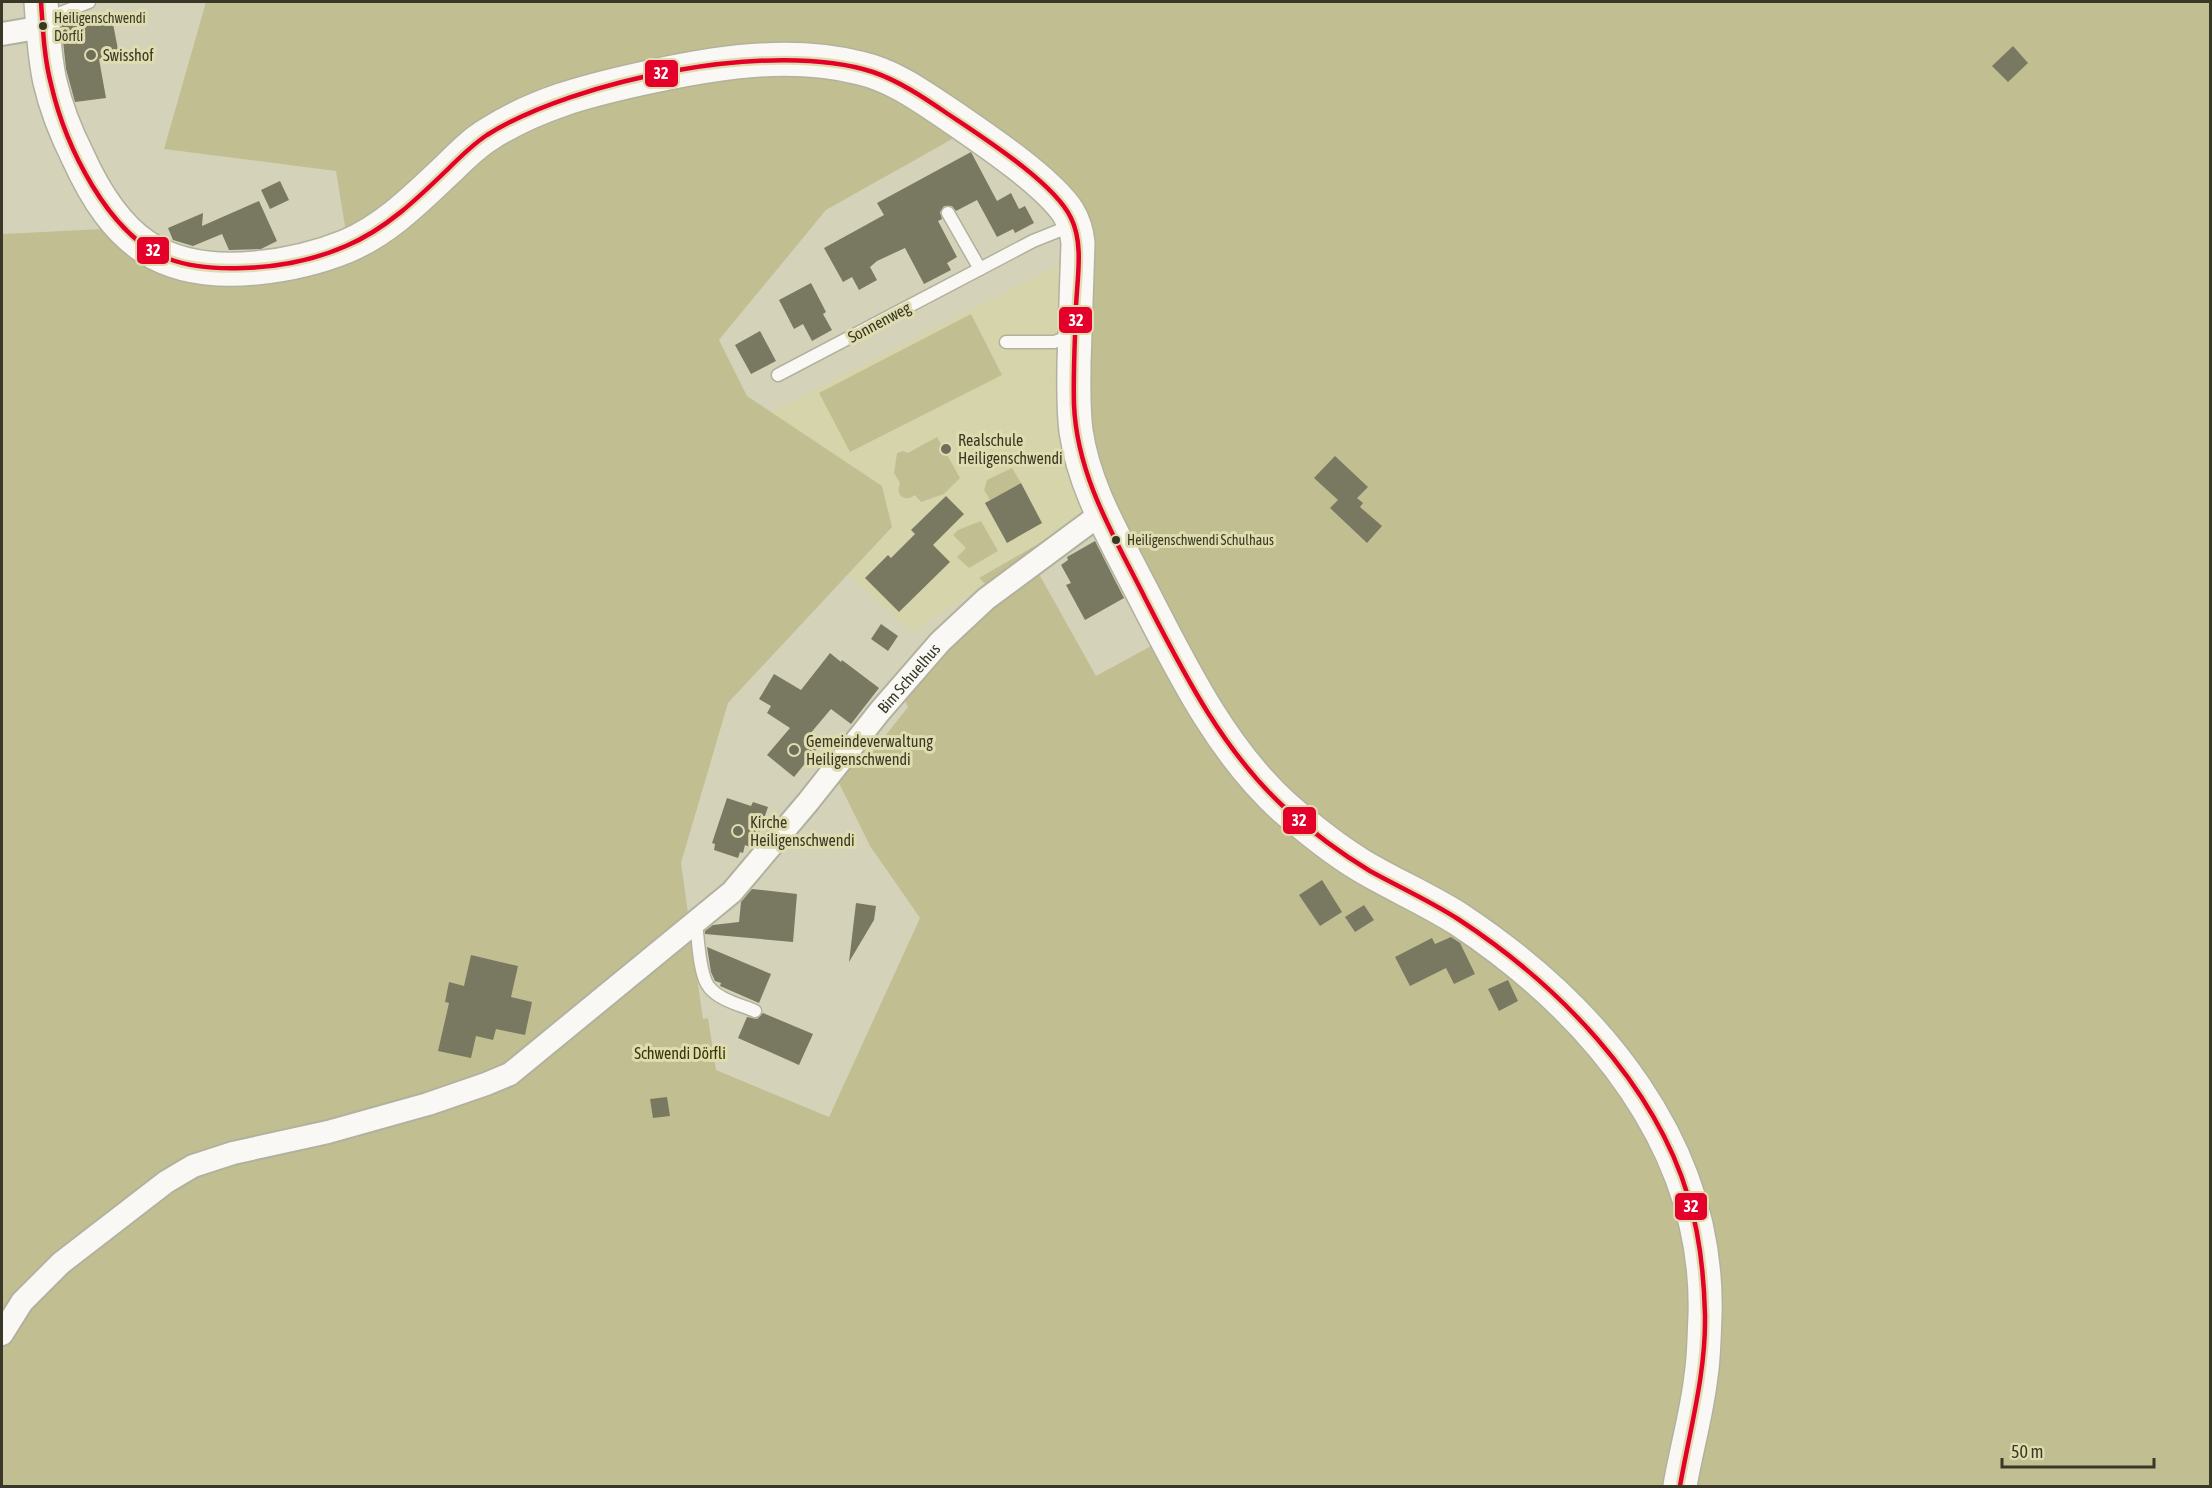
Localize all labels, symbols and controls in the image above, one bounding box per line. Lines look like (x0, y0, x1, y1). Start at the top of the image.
place label: Heiligenschwendi Dörfli (54, 10, 146, 44)
marker: Heiligenschwendi Dörfli (37, 20, 49, 32)
place label: Swisshof (103, 46, 154, 64)
marker: Swisshof (84, 48, 98, 62)
line badge: 32 (644, 59, 679, 88)
text: 32 (653, 64, 669, 82)
line badge: 32 (136, 236, 170, 265)
text: 32 (145, 241, 161, 259)
street label: Sonnenweg (845, 298, 914, 347)
line badge: 32 (1058, 306, 1093, 334)
text: 32 (1068, 311, 1084, 329)
place label: Realschule Heiligenschwendi (958, 431, 1063, 468)
marker: Realschule Heiligenschwendi (939, 442, 953, 456)
place label: Heiligenschwendi Schulhaus (1127, 532, 1274, 548)
marker: Heiligenschwendi Schulhaus (1110, 534, 1122, 546)
street label: Bim Schuelhus (874, 640, 944, 716)
place label: Gemeindeverwaltung Heiligenschwendi (806, 732, 933, 769)
marker: Gemeindeverwaltung Heiligenschwendi (787, 743, 801, 757)
line badge: 32 (1282, 806, 1317, 835)
text: 32 (1291, 811, 1307, 829)
place label: Kirche Heiligenschwendi (750, 813, 855, 850)
marker: Kirche Heiligenschwendi (731, 824, 745, 838)
park label: Schwendi Dörfli (634, 1044, 726, 1062)
line badge: 32 (1674, 1192, 1708, 1221)
text: 32 (1683, 1197, 1699, 1215)
scale bar (2002, 1431, 2154, 1469)
text: 50 m (2011, 1441, 2043, 1462)

